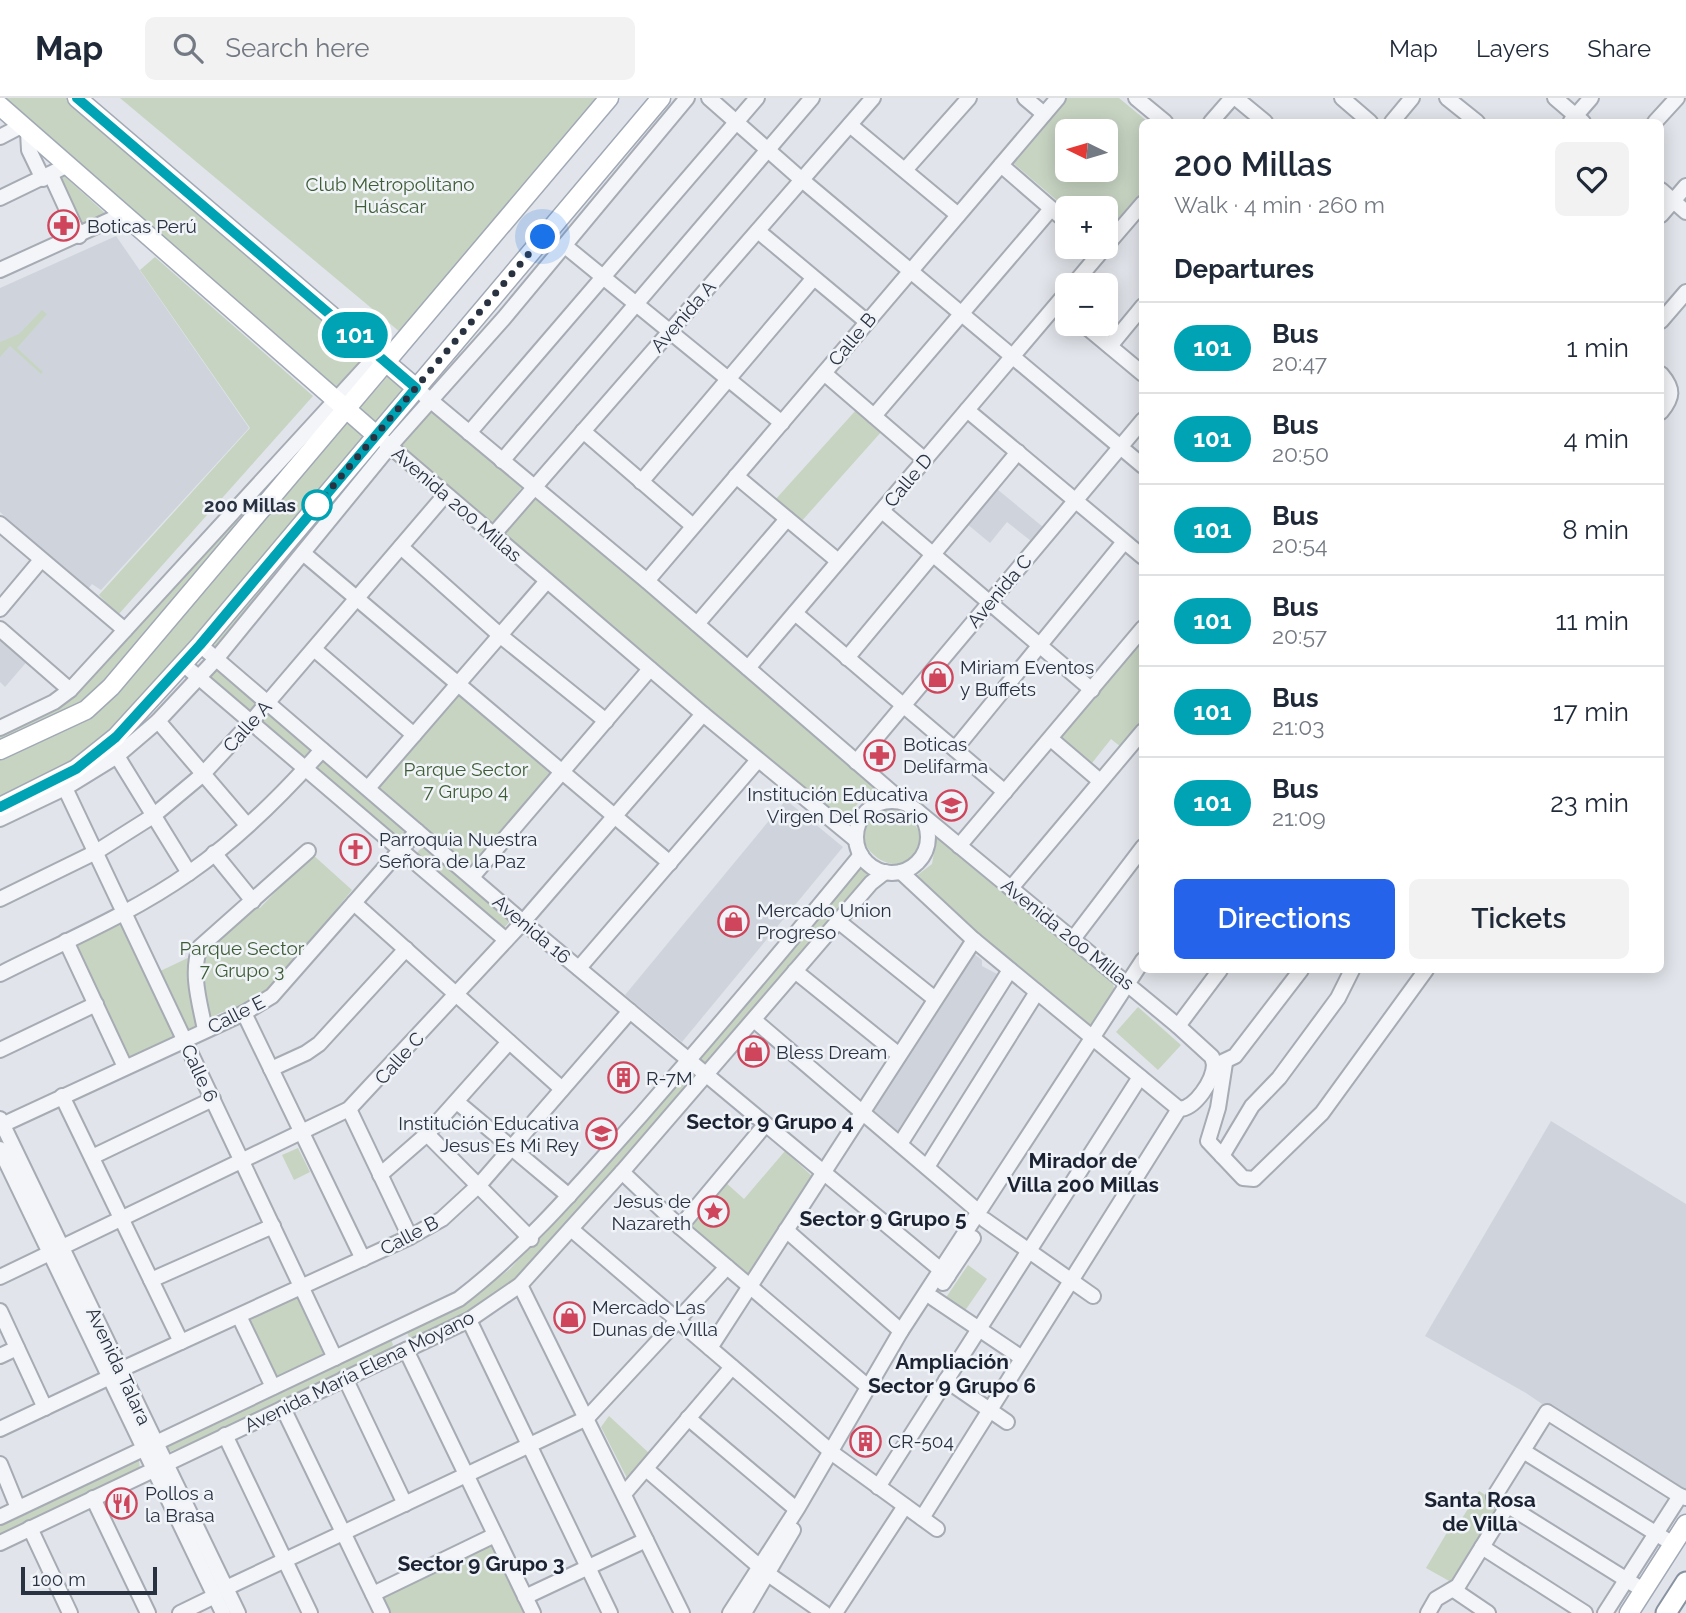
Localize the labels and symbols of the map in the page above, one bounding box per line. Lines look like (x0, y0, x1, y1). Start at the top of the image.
north arrow (1055, 119, 1118, 182)
park label: Club Metropolitano Huáscar (305, 173, 475, 217)
pharmacy icon: Boticas Perú (47, 209, 81, 243)
place label: Boticas Perú (87, 215, 197, 237)
your location (525, 219, 560, 254)
street label: Avenida A (646, 276, 720, 356)
street label: Calle B (824, 308, 880, 370)
line badge: 101 (315, 312, 395, 358)
street label: Avenida 200 Millas (388, 442, 526, 566)
street label: Calle D (879, 449, 937, 511)
marker: 200 Millas (302, 490, 332, 520)
place label: 200 Millas (204, 494, 296, 516)
street label: Avenida C (962, 550, 1036, 632)
place label: Miriam Eventos y Buffets (960, 656, 1094, 700)
shop icon: Miriam Eventos y Buffets (920, 661, 954, 695)
street label: Calle A (218, 695, 276, 756)
place label: Boticas Delifarma (903, 733, 988, 777)
pharmacy icon: Boticas Delifarma (863, 738, 897, 772)
park label: Parque Sector 7 Grupo 4 (404, 758, 529, 802)
place label: Institución Educativa Virgen Del Rosario (747, 783, 928, 827)
school or university icon: Institución Educativa Virgen Del Rosario (934, 788, 968, 822)
place label: Parroquia Nuestra Señora de la Paz (379, 828, 537, 872)
church icon: Parroquia Nuestra Señora de la Paz (339, 833, 373, 867)
street label: Avenida 200 Millas (997, 874, 1139, 994)
street label: Avenida 16 (489, 890, 575, 968)
place label: Mercado Union Progreso (757, 899, 892, 943)
shop icon: Mercado Union Progreso (717, 904, 751, 938)
park label: Parque Sector 7 Grupo 3 (180, 937, 305, 981)
street label: Calle E (204, 990, 268, 1038)
street label: Calle C (370, 1027, 428, 1089)
shop icon: Bless Dream (736, 1035, 770, 1069)
street label: Calle 6 (177, 1041, 223, 1105)
place label: Bless Dream (776, 1041, 887, 1063)
building icon: R-7M (606, 1061, 640, 1095)
place label: R-7M (646, 1067, 693, 1089)
district label: Sector 9 Grupo 4 (686, 1109, 854, 1134)
place label: Institución Educativa Jesus Es Mi Rey (398, 1112, 579, 1156)
school or university icon: Institución Educativa Jesus Es Mi Rey (585, 1117, 619, 1151)
district label: Mirador de Villa 200 Millas (1007, 1148, 1159, 1197)
place label: Jesus de Nazareth (612, 1190, 691, 1234)
place icon: Jesus de Nazareth (697, 1195, 731, 1229)
district label: Sector 9 Grupo 5 (799, 1206, 967, 1231)
street label: Calle B (376, 1211, 442, 1259)
place label: Mercado Las Dunas de VIlla (592, 1296, 718, 1340)
shop icon: Mercado Las Dunas de VIlla (552, 1301, 586, 1335)
street label: Avenida Talara (82, 1304, 156, 1428)
street label: Avenida María Elena Moyano (241, 1306, 477, 1436)
district label: Ampliación Sector 9 Grupo 6 (868, 1349, 1036, 1398)
building icon: CR-504 (848, 1424, 882, 1458)
place label: CR-504 (888, 1430, 954, 1452)
place label: Pollos a la Brasa (145, 1482, 215, 1526)
restaurant icon: Pollos a la Brasa (105, 1487, 139, 1521)
district label: Santa Rosa de Villa (1424, 1487, 1536, 1536)
district label: Sector 9 Grupo 3 (397, 1551, 565, 1576)
scale bar (21, 1564, 158, 1596)

